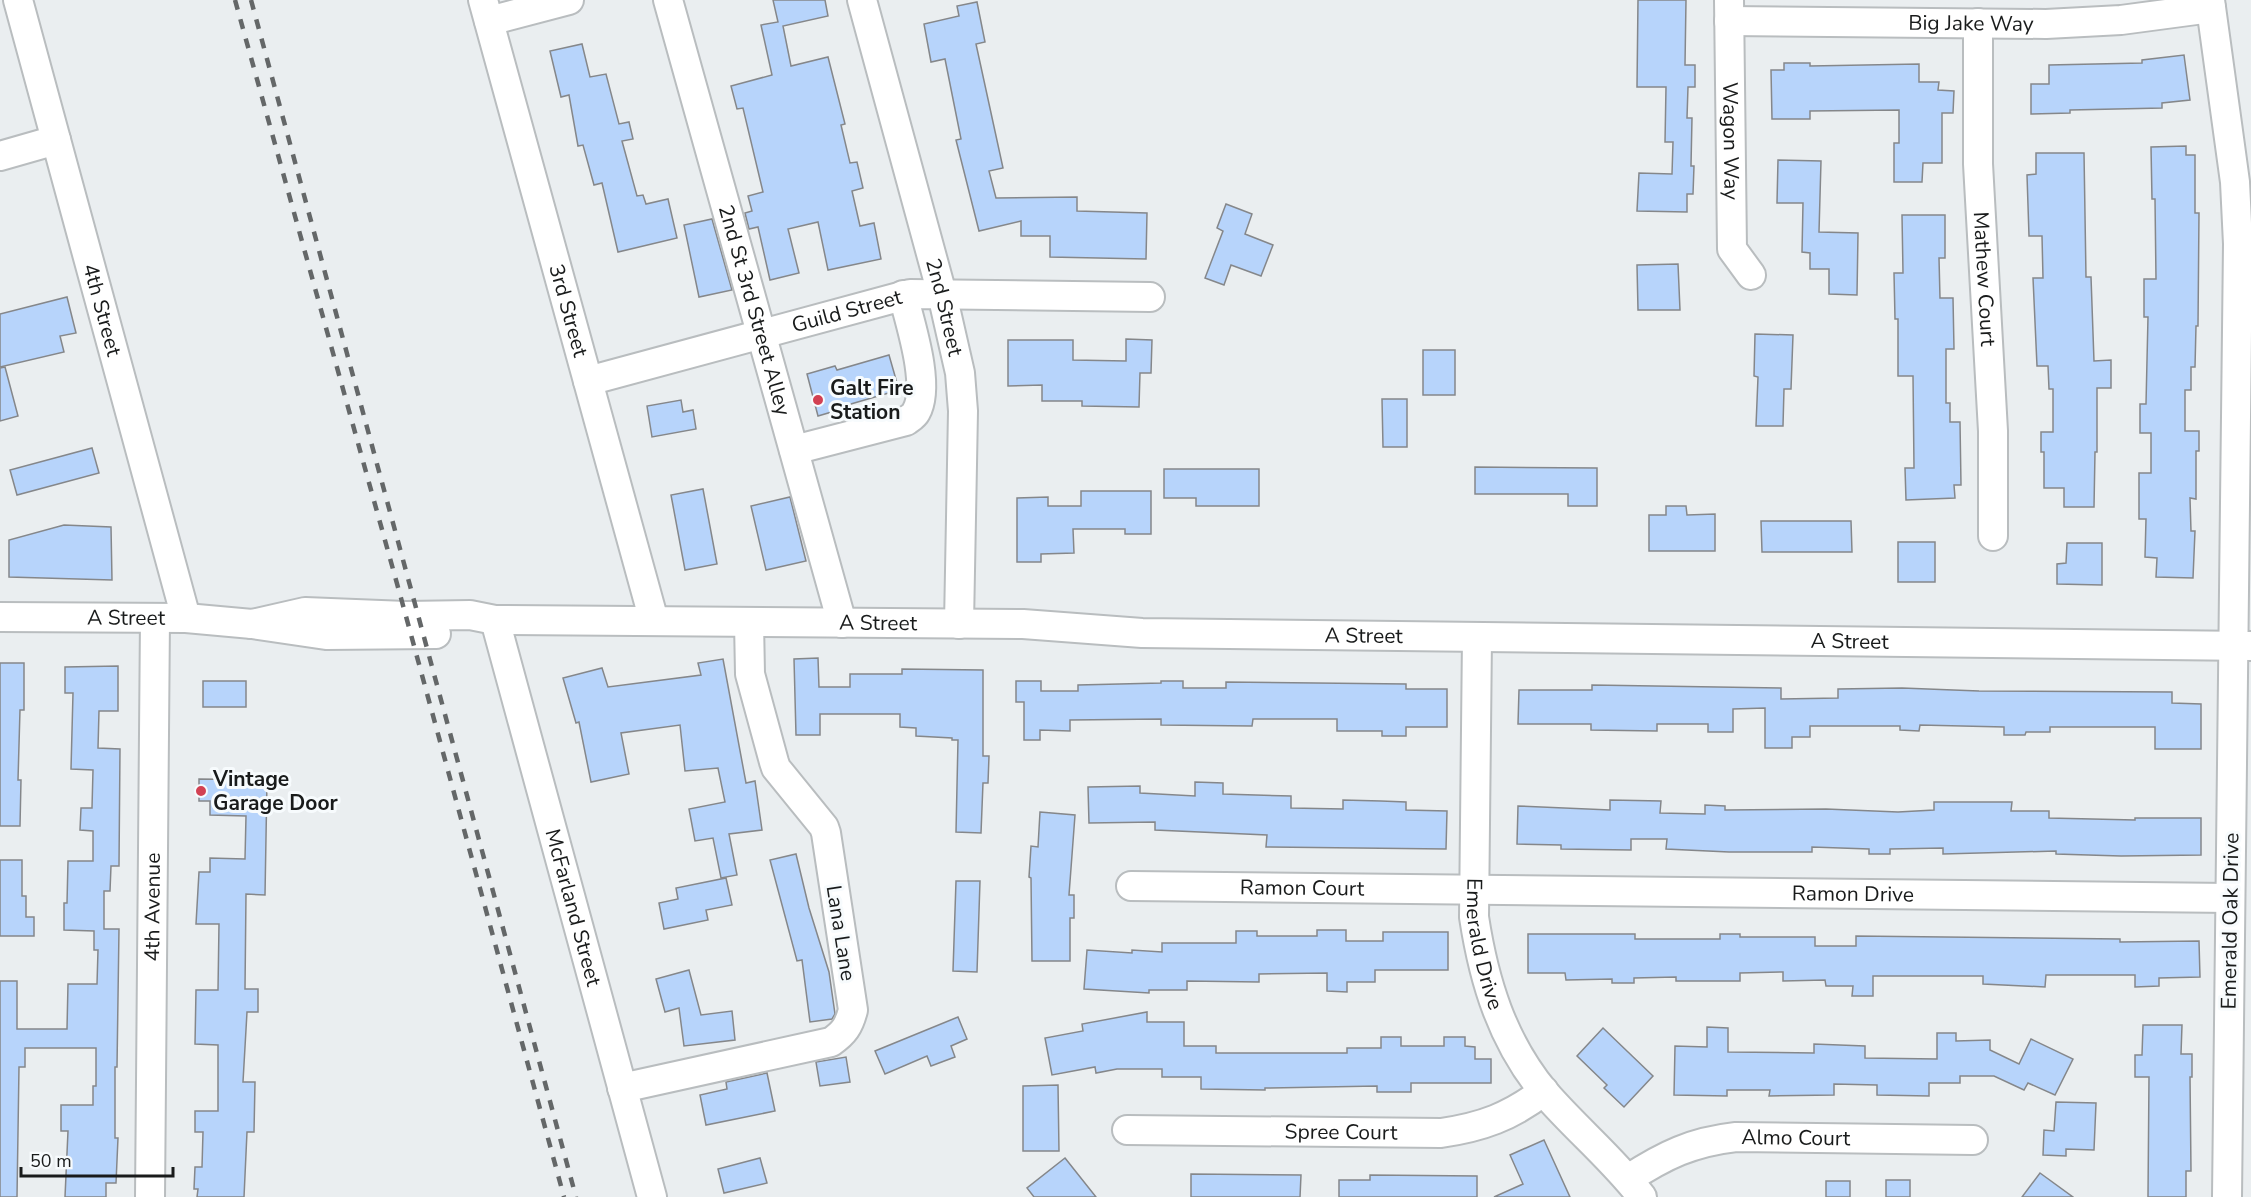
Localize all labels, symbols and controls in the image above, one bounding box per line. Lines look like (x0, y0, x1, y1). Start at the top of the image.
street label: Big Jake Way (1908, 9, 2034, 38)
street label: Wagon Way (1716, 82, 1745, 200)
street label: 2nd St 3rd Street Alley (712, 201, 797, 419)
street label: Mathew Court (1967, 211, 2002, 348)
street label: 2nd Street (919, 255, 970, 359)
street label: 4th Street (76, 260, 128, 360)
street label: 3rd Street (542, 261, 595, 361)
street label: Guild Street (789, 283, 906, 339)
place label: Galt Fire Station (830, 374, 914, 426)
marker: Galt Fire Station (811, 393, 825, 407)
street label: A Street (87, 603, 166, 632)
street label: A Street (839, 609, 918, 637)
street label: A Street (1325, 621, 1404, 650)
street label: A Street (1810, 627, 1890, 656)
place label: Vintage Garage Door (212, 765, 338, 817)
marker: Vintage Garage Door (194, 784, 208, 798)
street label: McFarland Street (538, 826, 608, 990)
street label: Emerald Oak Drive (2214, 832, 2246, 1010)
street label: 4th Avenue (138, 852, 167, 962)
street label: Ramon Court (1240, 873, 1365, 903)
street label: Emerald Drive (1460, 878, 1510, 1014)
street label: Ramon Drive (1792, 879, 1914, 909)
street label: Lana Lane (820, 883, 862, 983)
street label: Spree Court (1285, 1118, 1398, 1147)
street label: Almo Court (1741, 1123, 1851, 1152)
scale bar (21, 1140, 172, 1178)
text: 50 m (30, 1149, 72, 1173)

